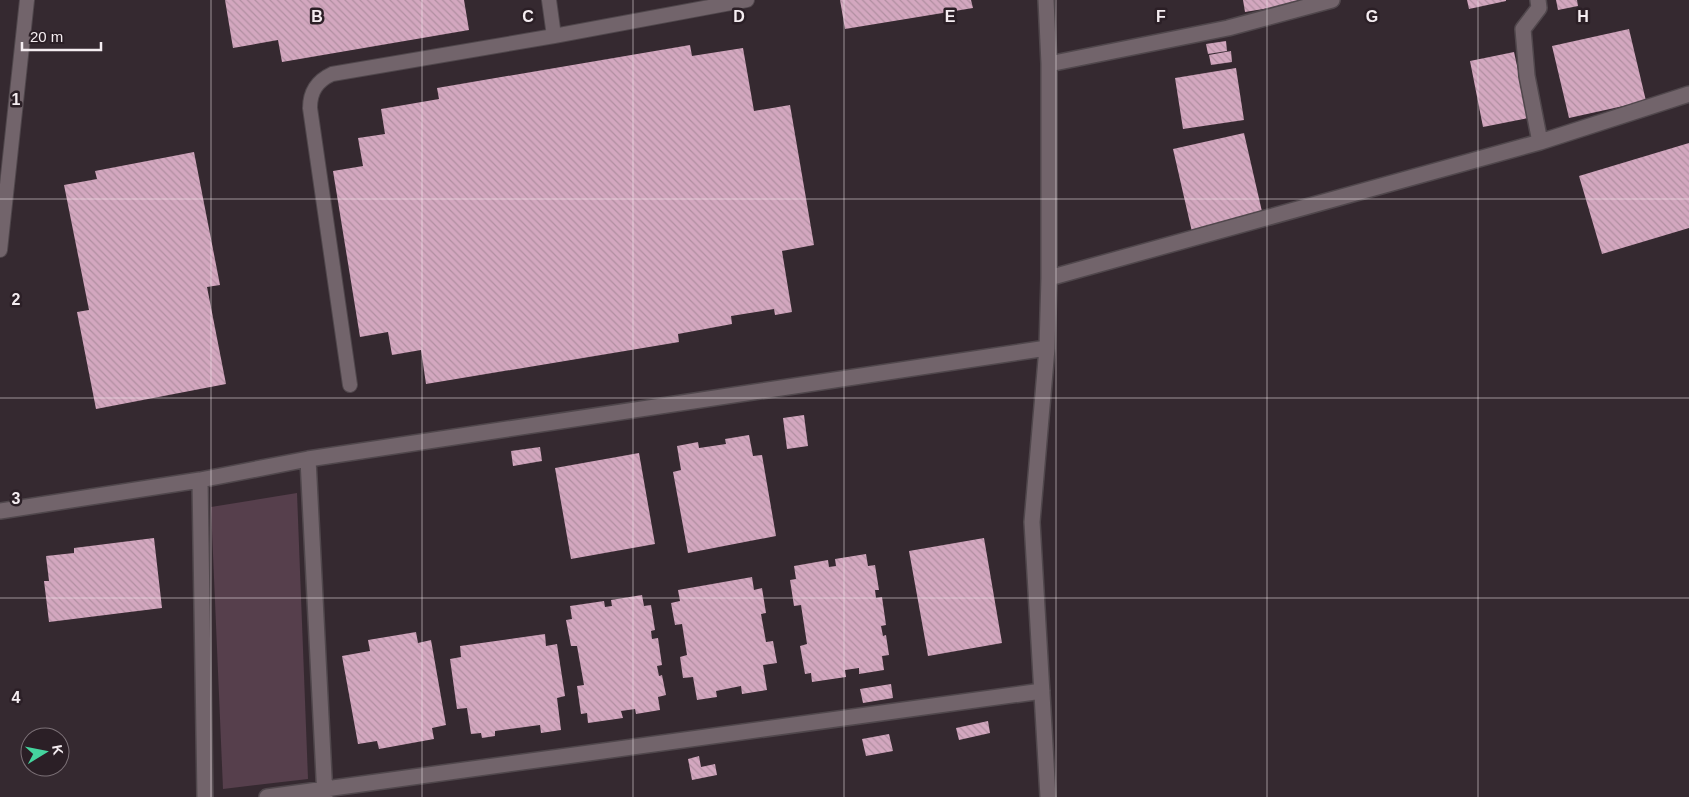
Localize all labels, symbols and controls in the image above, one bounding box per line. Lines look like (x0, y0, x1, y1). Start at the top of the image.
text: B (311, 8, 323, 25)
text: C (522, 8, 534, 25)
text: D (733, 8, 745, 25)
text: E (945, 8, 956, 25)
text: F (1156, 8, 1166, 25)
text: G (1366, 8, 1378, 25)
text: H (1577, 8, 1589, 25)
scale bar (22, 20, 101, 52)
text: 20 m (30, 28, 63, 45)
text: 1 (12, 91, 21, 108)
text: 2 (12, 291, 21, 308)
text: 3 (12, 490, 21, 507)
text: 4 (12, 689, 21, 706)
north arrow (20, 727, 70, 777)
text: K (49, 743, 67, 756)

